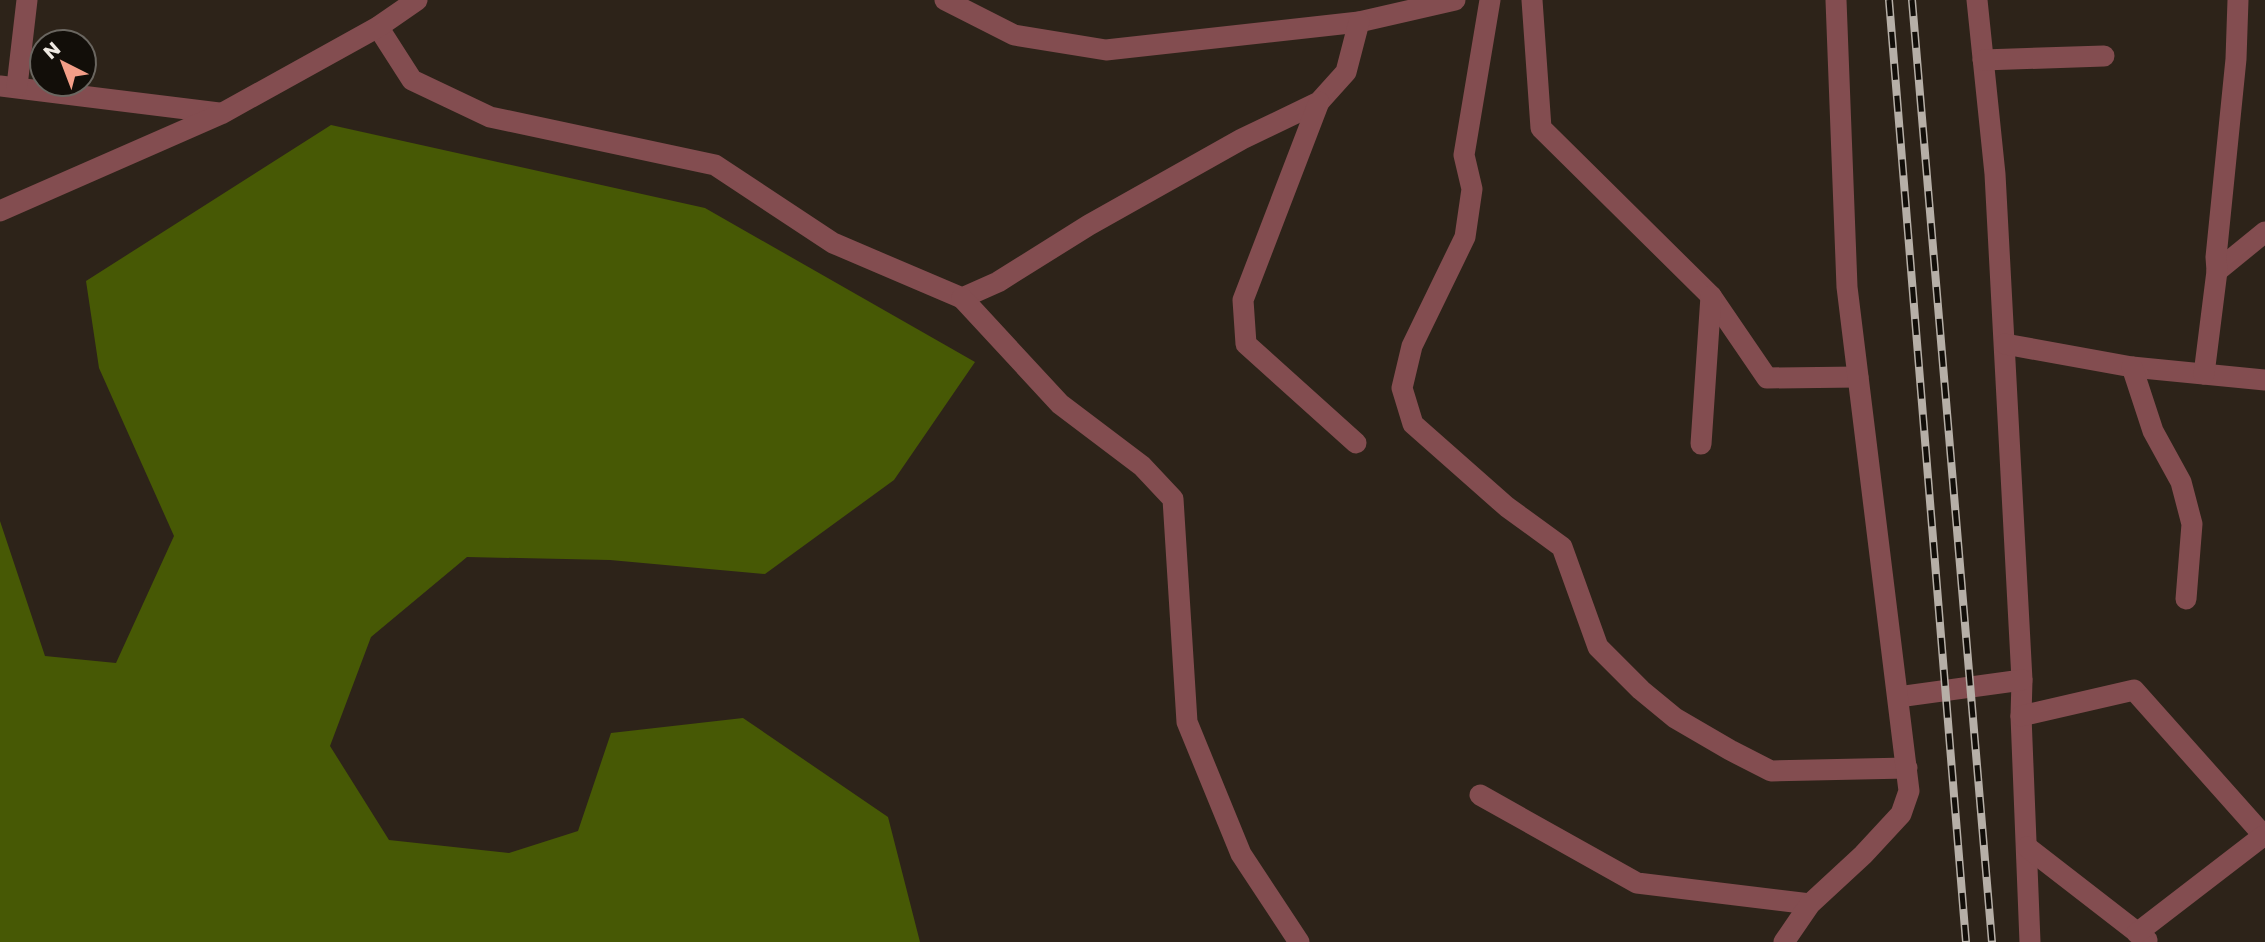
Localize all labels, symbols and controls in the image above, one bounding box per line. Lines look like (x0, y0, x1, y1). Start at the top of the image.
north arrow (28, 28, 98, 98)
text: N (38, 36, 66, 66)

